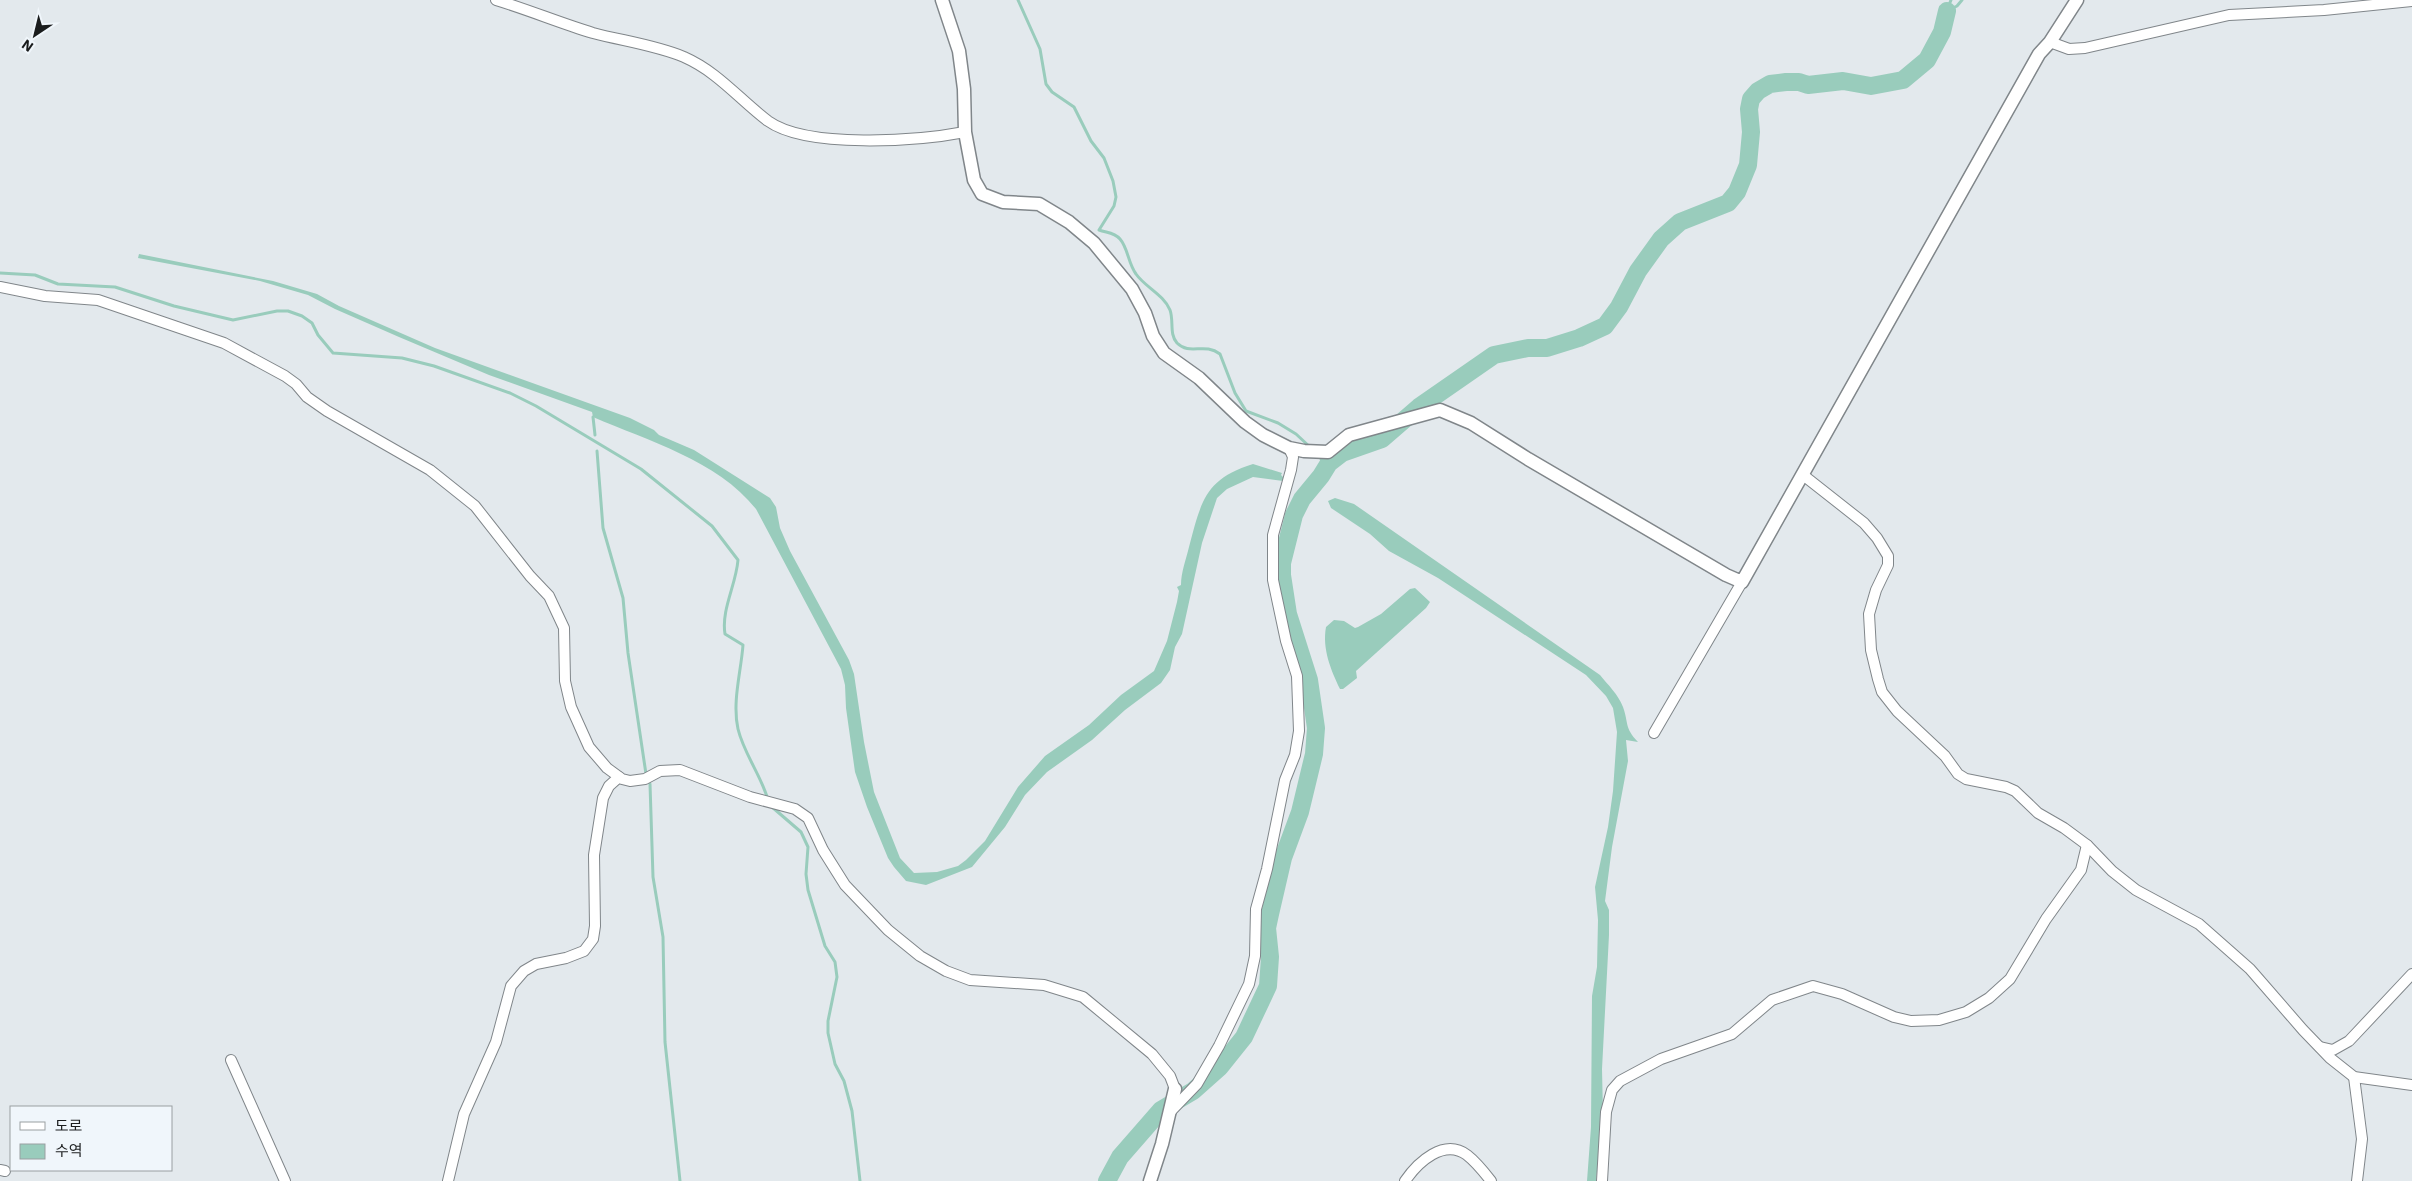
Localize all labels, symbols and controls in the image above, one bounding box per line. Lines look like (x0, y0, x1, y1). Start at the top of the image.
north arrow (10, 10, 60, 60)
text: N (18, 35, 37, 56)
legend (10, 1106, 172, 1171)
text: 도로 (55, 1116, 83, 1135)
text: 수역 (55, 1141, 83, 1160)

